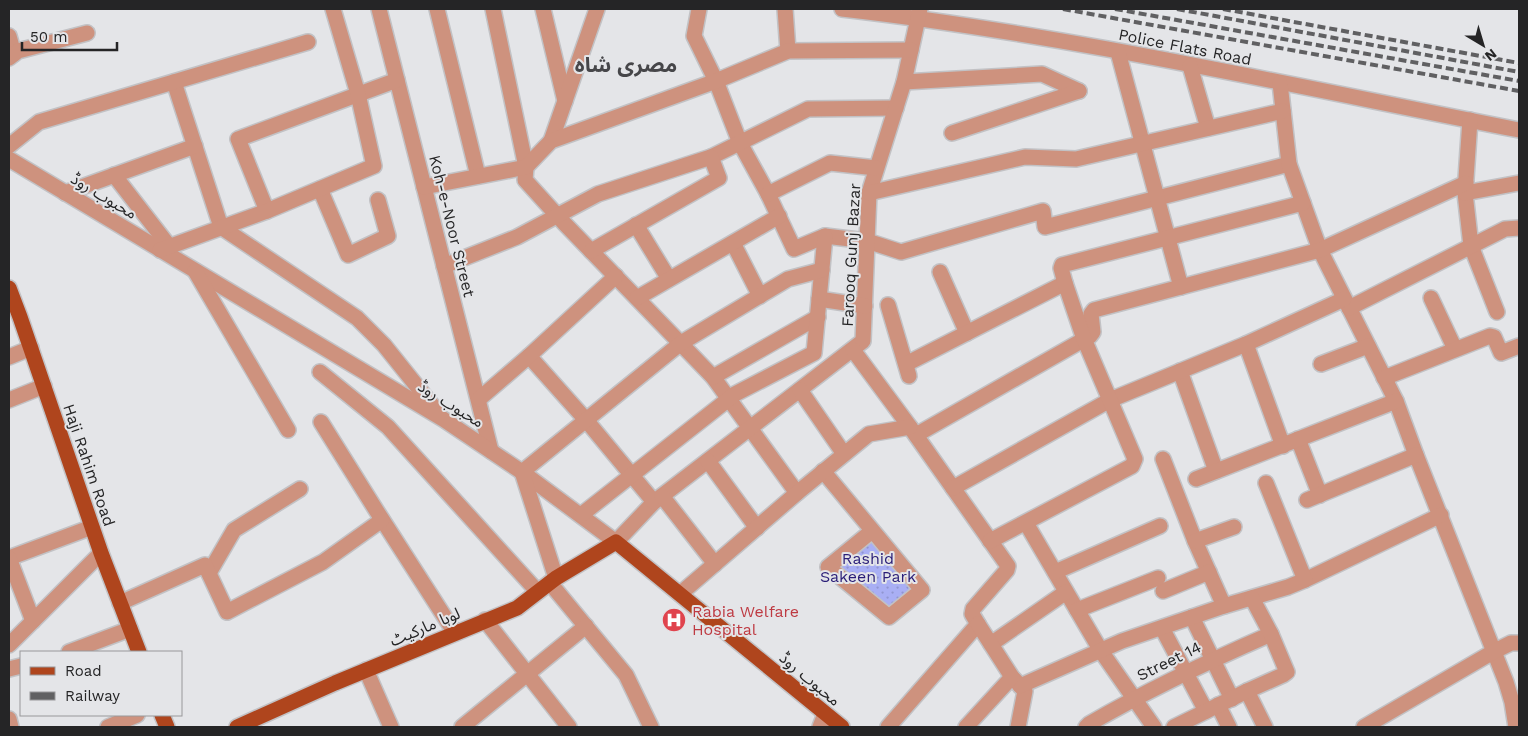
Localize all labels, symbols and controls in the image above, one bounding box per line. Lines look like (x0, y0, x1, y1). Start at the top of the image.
scale bar (22, 20, 118, 52)
north arrow (1458, 20, 1508, 70)
street label: Police Flats Road (1117, 25, 1253, 69)
text: 50 m (30, 28, 67, 46)
text: N (1482, 46, 1500, 65)
district label: مصری شاہ (575, 52, 677, 77)
street label: Koh-e-Noor Street (425, 153, 479, 299)
street label: محبوب روڈ (68, 169, 140, 223)
street label: Farooq Gunj Bazar (838, 182, 864, 327)
street label: محبوب روڈ (415, 376, 487, 432)
street label: Haji Rahim Road (59, 401, 119, 529)
park label: Rashid Sakeen Park (820, 549, 916, 586)
place label: Rabia Welfare Hospital (692, 602, 799, 639)
street label: لوہا مارکیٹ (387, 604, 463, 650)
hospital icon: Rabia Welfare Hospital (661, 607, 687, 633)
street label: Street 14 (1134, 637, 1205, 685)
street label: محبوب روڈ (776, 648, 844, 710)
legend (20, 651, 182, 716)
text: Road (65, 662, 102, 680)
text: Railway (65, 687, 120, 705)

